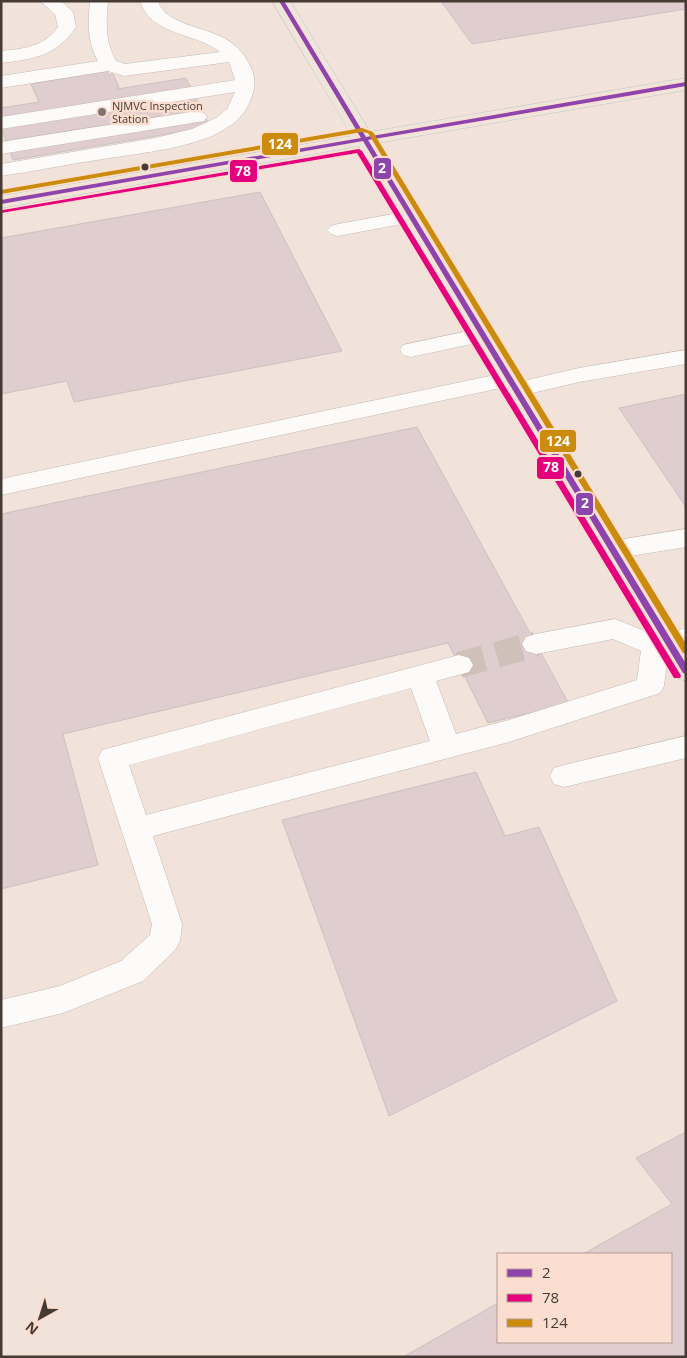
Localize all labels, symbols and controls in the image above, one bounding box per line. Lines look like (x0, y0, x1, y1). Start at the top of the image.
place label: NJMVC Inspection Station (112, 98, 203, 126)
marker: NJMVC Inspection Station (96, 106, 108, 118)
line badge: 124 (261, 132, 299, 156)
text: 124 (268, 134, 292, 153)
line badge: 2 (373, 157, 392, 180)
text: 2 (378, 158, 386, 177)
line badge: 78 (229, 159, 258, 183)
text: 78 (235, 161, 251, 180)
unlabelled marker (140, 162, 150, 172)
line badge: 124 (539, 429, 577, 453)
text: 124 (546, 431, 570, 450)
line badge: 78 (536, 456, 565, 480)
text: 78 (543, 457, 559, 476)
unlabelled marker (573, 469, 583, 479)
line badge: 2 (575, 492, 594, 516)
text: 2 (581, 493, 589, 512)
legend (497, 1253, 672, 1343)
text: 2 (542, 1262, 551, 1282)
text: 78 (542, 1287, 559, 1307)
north arrow (15, 1293, 65, 1343)
text: 124 (542, 1312, 568, 1332)
text: N (21, 1318, 42, 1339)

